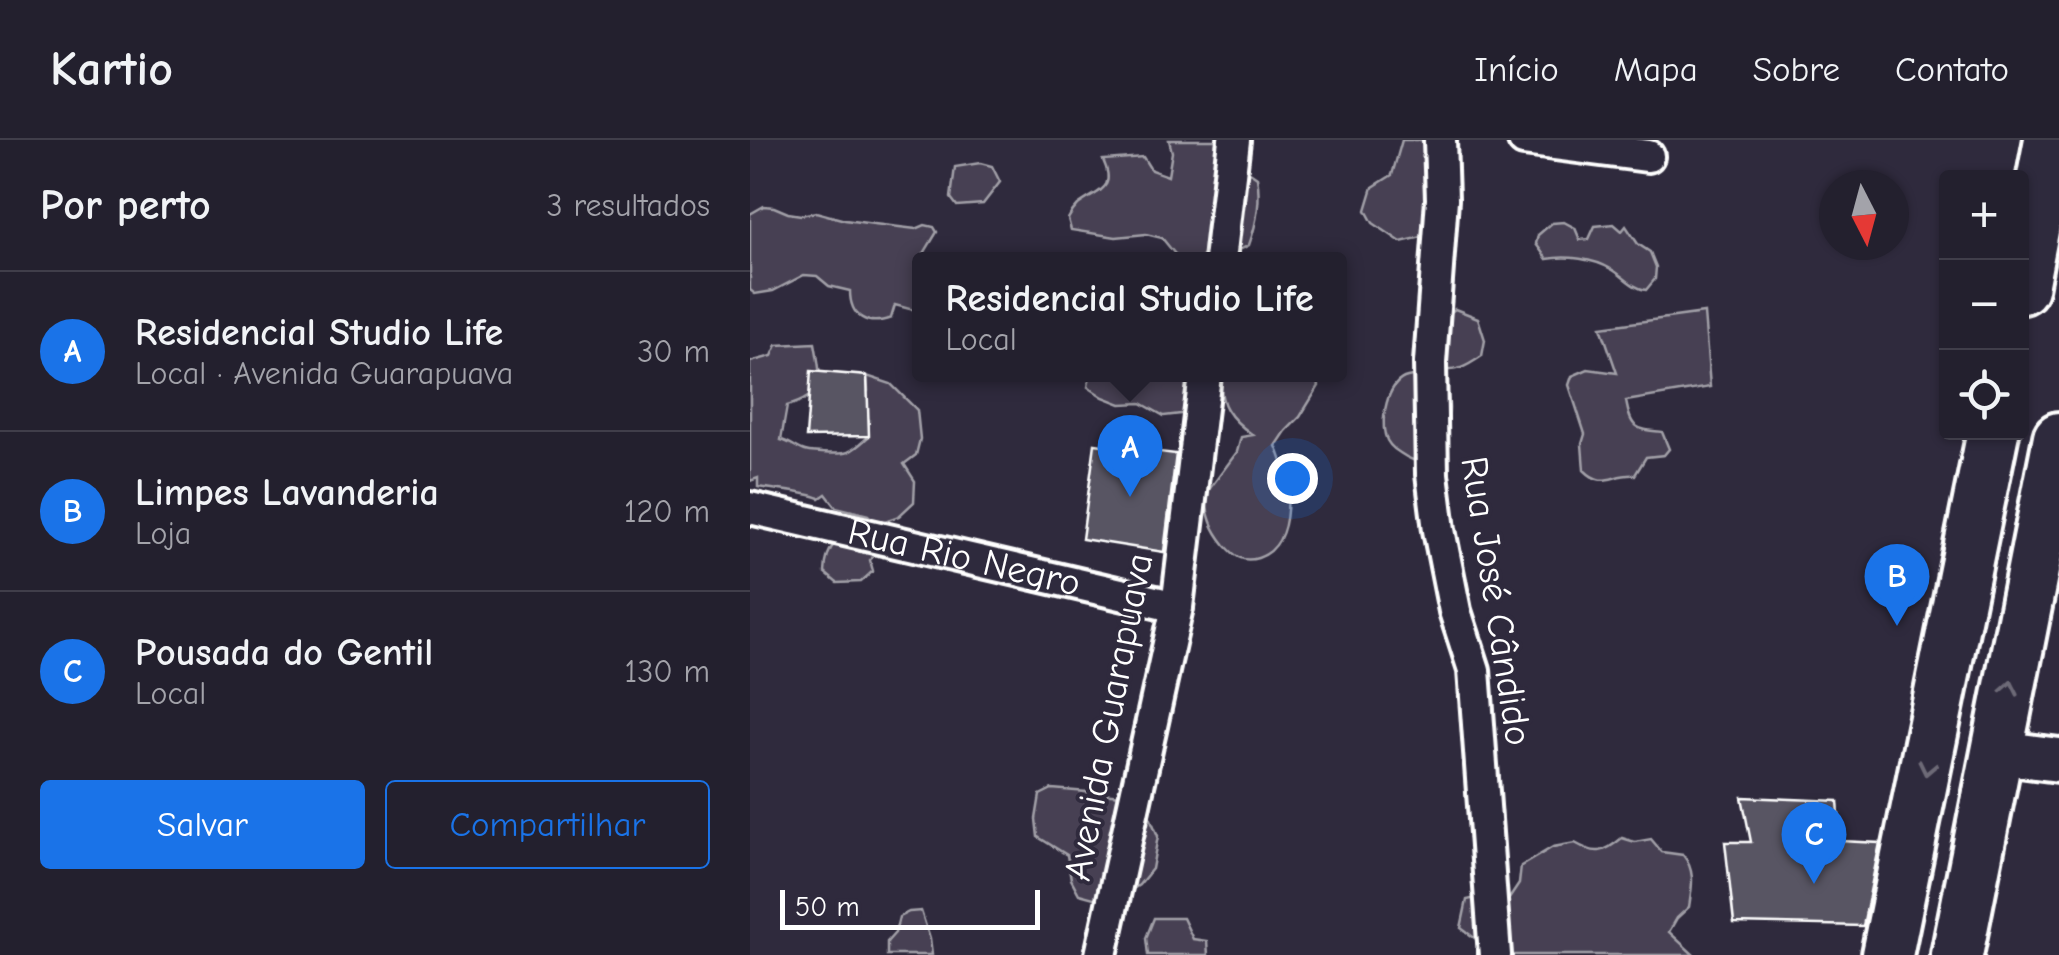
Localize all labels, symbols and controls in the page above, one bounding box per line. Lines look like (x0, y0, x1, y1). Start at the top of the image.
text: Kartio (50, 42, 173, 97)
text: Início (1474, 49, 1559, 90)
text: Mapa (1614, 49, 1698, 90)
text: Sobre (1753, 49, 1840, 90)
text: Contato (1895, 49, 2009, 90)
north arrow (1819, 170, 1909, 260)
map controls (1939, 170, 2029, 440)
button: + (1939, 170, 2029, 260)
text: Por perto (40, 181, 211, 230)
text: 3 resultados (547, 187, 710, 224)
popup (912, 252, 1347, 382)
button: − (1939, 260, 2029, 350)
text: Residencial Studio Life (945, 277, 1314, 321)
text: Residencial Studio Life (135, 311, 503, 355)
text: Local (945, 321, 1017, 358)
text: A (64, 333, 81, 370)
text: 30 m (637, 333, 710, 370)
button: locate (1939, 350, 2029, 440)
text: Local · Avenida Guarapuava (135, 355, 513, 392)
pin: A (1098, 414, 1162, 497)
your location (1267, 453, 1318, 504)
street label: Rua José Cândido (1451, 453, 1541, 749)
text: Limpes Lavanderia (135, 471, 439, 515)
text: B (63, 493, 82, 530)
text: 120 m (624, 493, 710, 530)
street label: Rua Rio Negro (844, 509, 1085, 606)
text: Loja (135, 515, 191, 552)
pin: B (1864, 544, 1930, 626)
street label: Avenida Guarapuava (1056, 550, 1162, 884)
text: Pousada do Gentil (135, 631, 433, 675)
text: C (63, 653, 82, 690)
text: 130 m (624, 653, 710, 690)
text: Local (135, 675, 206, 712)
one-way arrow (1998, 679, 2019, 696)
one-way arrow (1917, 760, 1938, 777)
button: Salvar (40, 780, 365, 869)
button: Compartilhar (385, 780, 710, 869)
pin: C (1782, 802, 1846, 884)
scale bar (780, 885, 1040, 930)
text: 50 m (795, 891, 860, 923)

